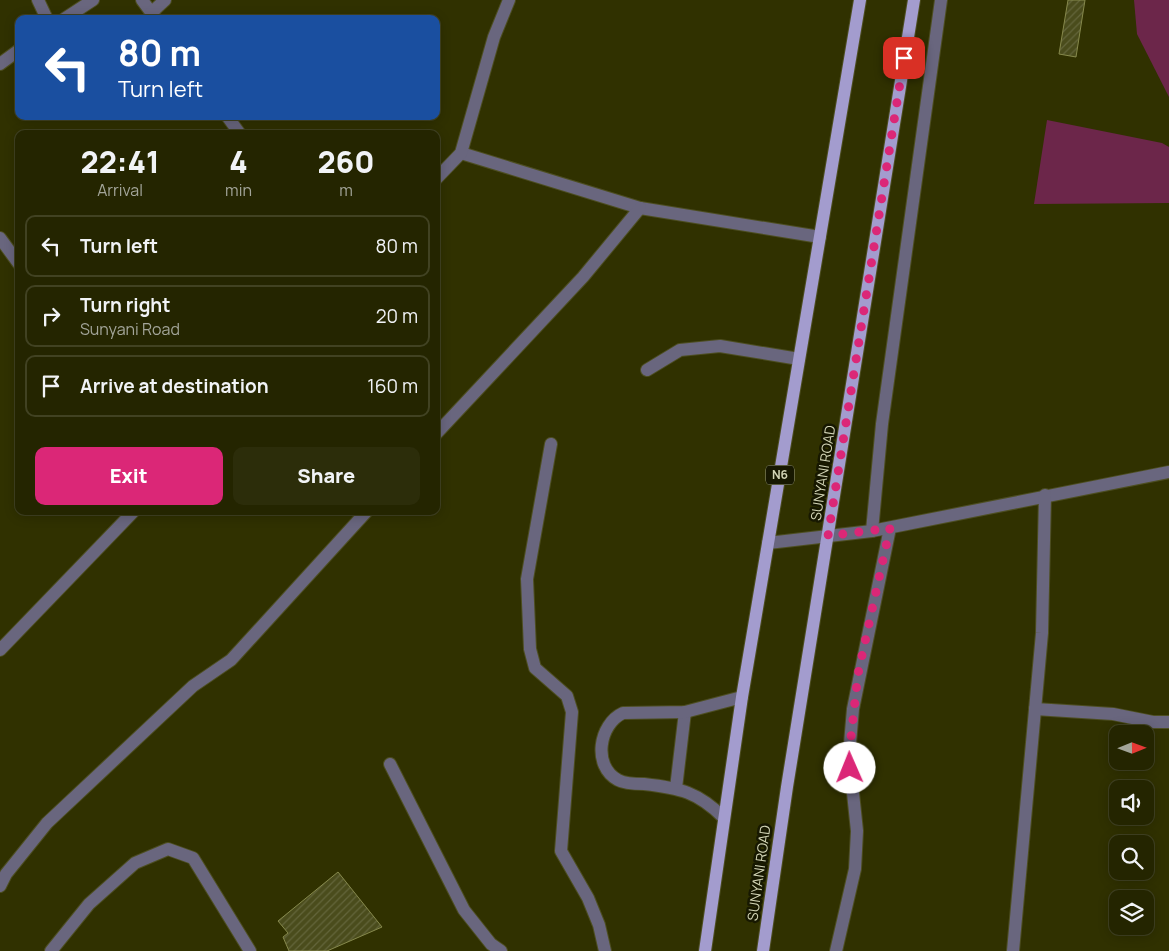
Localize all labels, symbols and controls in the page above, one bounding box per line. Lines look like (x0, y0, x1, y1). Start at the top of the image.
text: 80 m (118, 29, 201, 77)
icon: left (35, 35, 100, 100)
pin (883, 37, 925, 79)
icon: arrive (890, 44, 918, 72)
text: Turn left (118, 74, 203, 104)
text: 22:41 (81, 141, 160, 182)
text: 4 (229, 141, 248, 182)
text: 260 (317, 141, 374, 182)
text: Arrival (97, 179, 143, 201)
text: min (225, 179, 252, 201)
text: m (339, 179, 353, 201)
icon: left (37, 232, 65, 260)
text: Turn left (80, 233, 158, 259)
text: 80 m (375, 233, 418, 259)
text: Turn right (80, 292, 170, 318)
icon: right (37, 302, 65, 330)
text: 20 m (376, 303, 418, 329)
text: Sunyani Road (80, 318, 180, 340)
icon: arrive (37, 372, 65, 400)
text: Arrive at destination (80, 373, 269, 399)
text: 160 m (367, 373, 418, 399)
street label: SUNYANI ROAD (806, 424, 839, 522)
button: Exit (35, 447, 223, 505)
button: Share (233, 447, 420, 505)
road number: N6 (766, 466, 794, 484)
north arrow (1109, 725, 1154, 770)
map controls (1109, 725, 1154, 935)
position arrow (823, 741, 875, 793)
button: sound (1109, 780, 1154, 825)
street label: SUNYANI ROAD (742, 824, 775, 922)
button: search (1109, 835, 1154, 880)
button: layers (1109, 890, 1154, 935)

